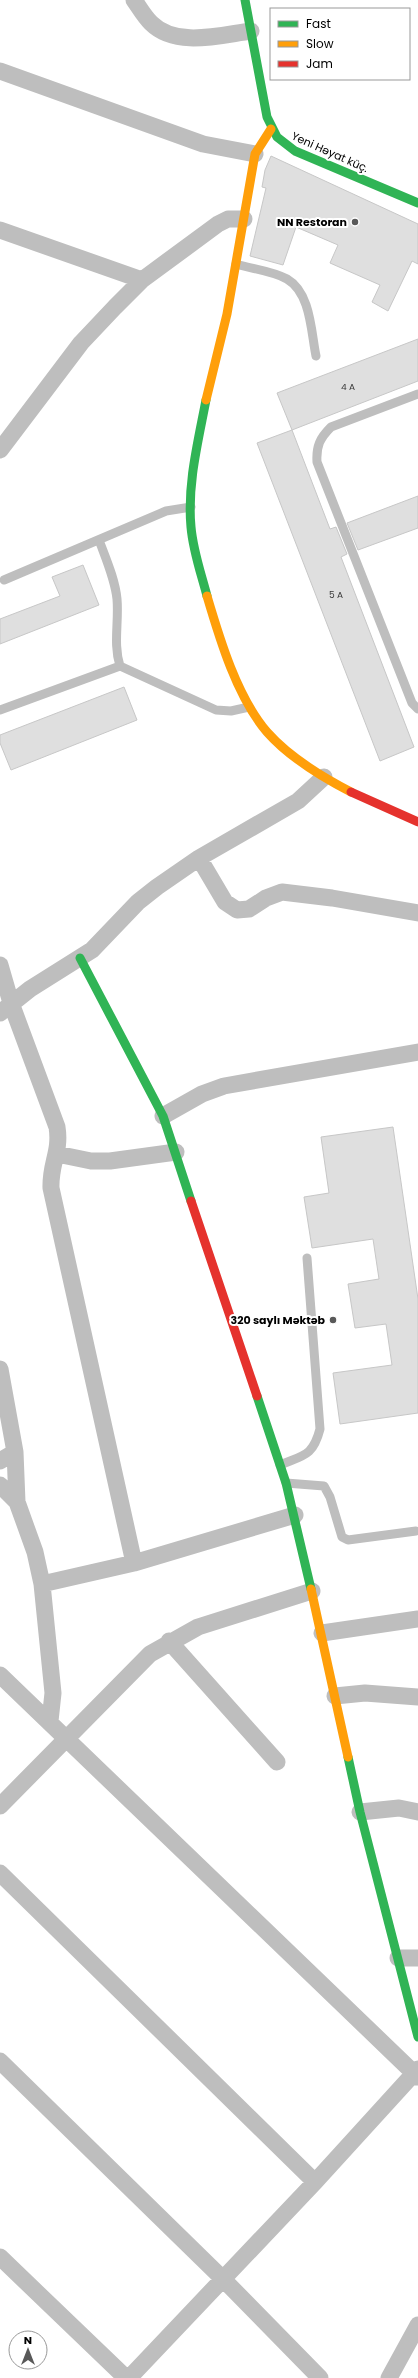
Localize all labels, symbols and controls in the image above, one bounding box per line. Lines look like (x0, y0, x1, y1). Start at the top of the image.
legend (270, 8, 410, 80)
text: Fast (306, 15, 331, 32)
text: Slow (306, 35, 334, 52)
text: Jam (306, 55, 333, 72)
street label: Yeni Həyat küç. (289, 128, 371, 176)
place label: NN Restoran (277, 214, 347, 230)
marker: NN Restoran (350, 217, 360, 227)
house number: 4 A (341, 381, 355, 393)
house number: 5 A (329, 589, 343, 601)
place label: 320 saylı Məktəb (231, 1312, 326, 1328)
marker: 320 saylı Məktəb (328, 1315, 338, 1325)
north arrow (8, 2330, 48, 2370)
text: N (24, 2332, 32, 2348)

